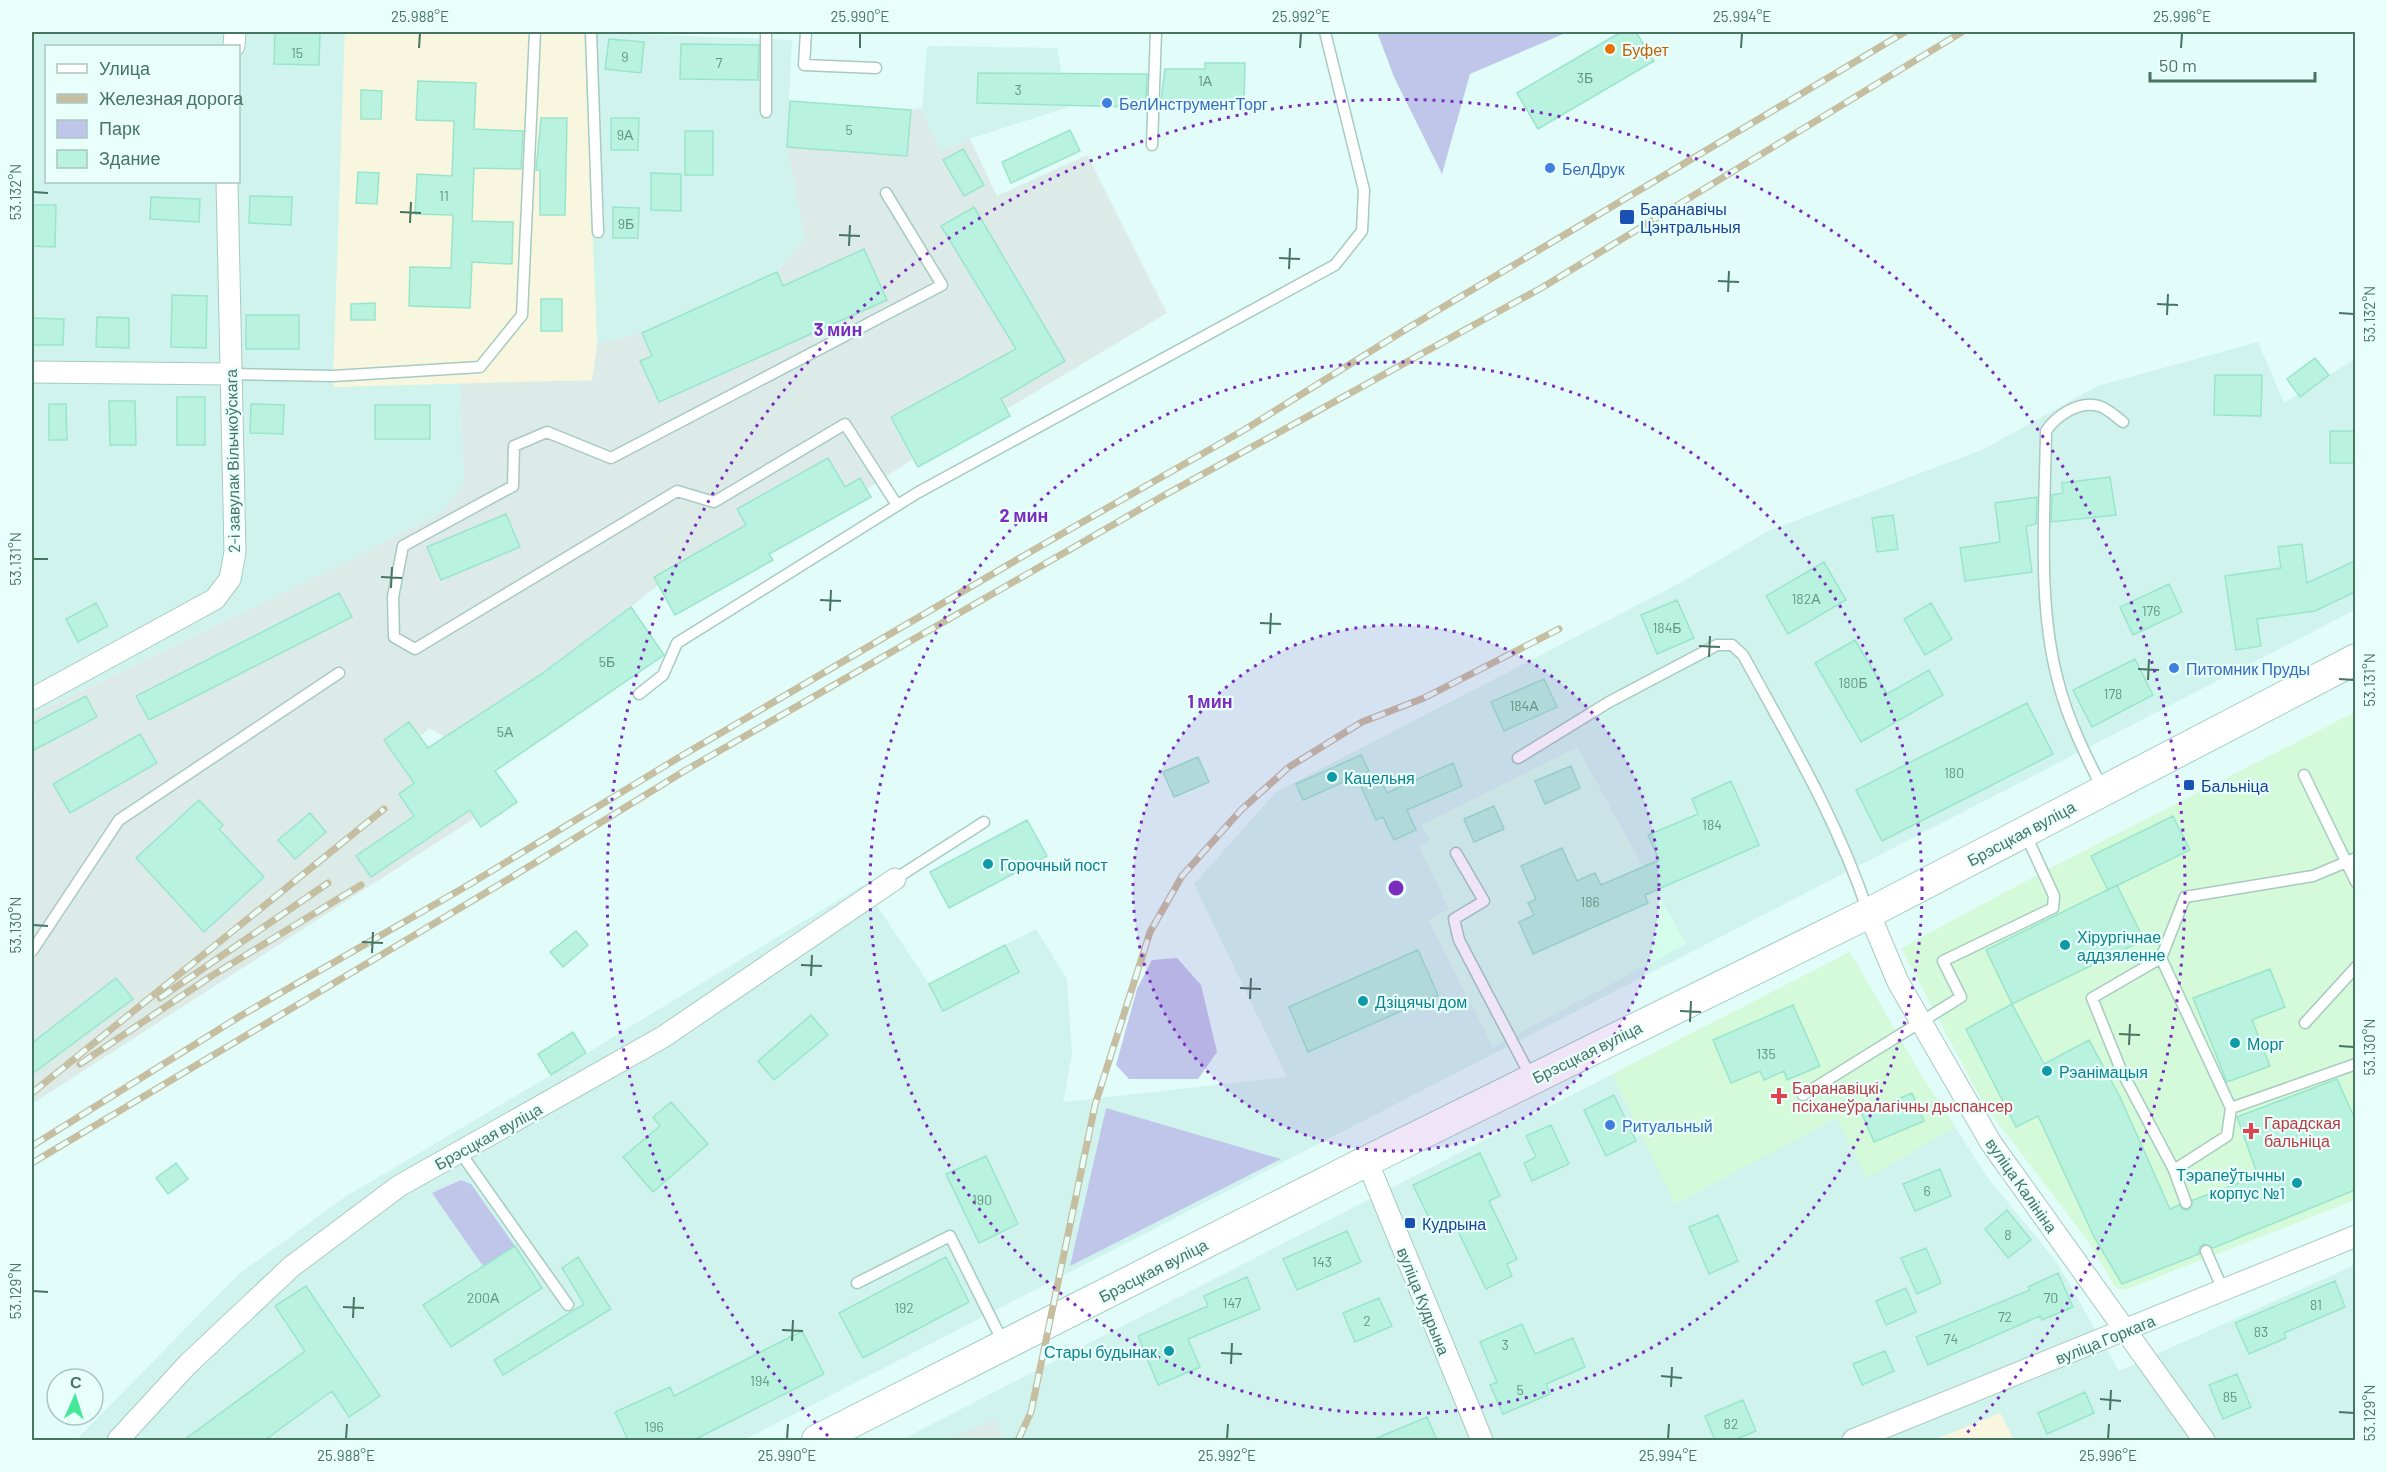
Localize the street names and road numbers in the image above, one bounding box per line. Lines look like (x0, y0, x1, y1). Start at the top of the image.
street label: 2-і завулак Вільчкоўскага (221, 369, 243, 553)
street label: Брэсцкая вуліца (1964, 796, 2078, 869)
street label: Брэсцкая вуліца (1529, 1017, 1645, 1087)
street label: Брэсцкая вуліца (431, 1099, 545, 1173)
street label: вуліца Калініна (1982, 1134, 2062, 1236)
street label: Брэсцкая вуліца (1095, 1234, 1211, 1306)
street label: вуліца Кудрына (1394, 1244, 1454, 1358)
street label: вуліца Горкага (2052, 1310, 2158, 1368)

